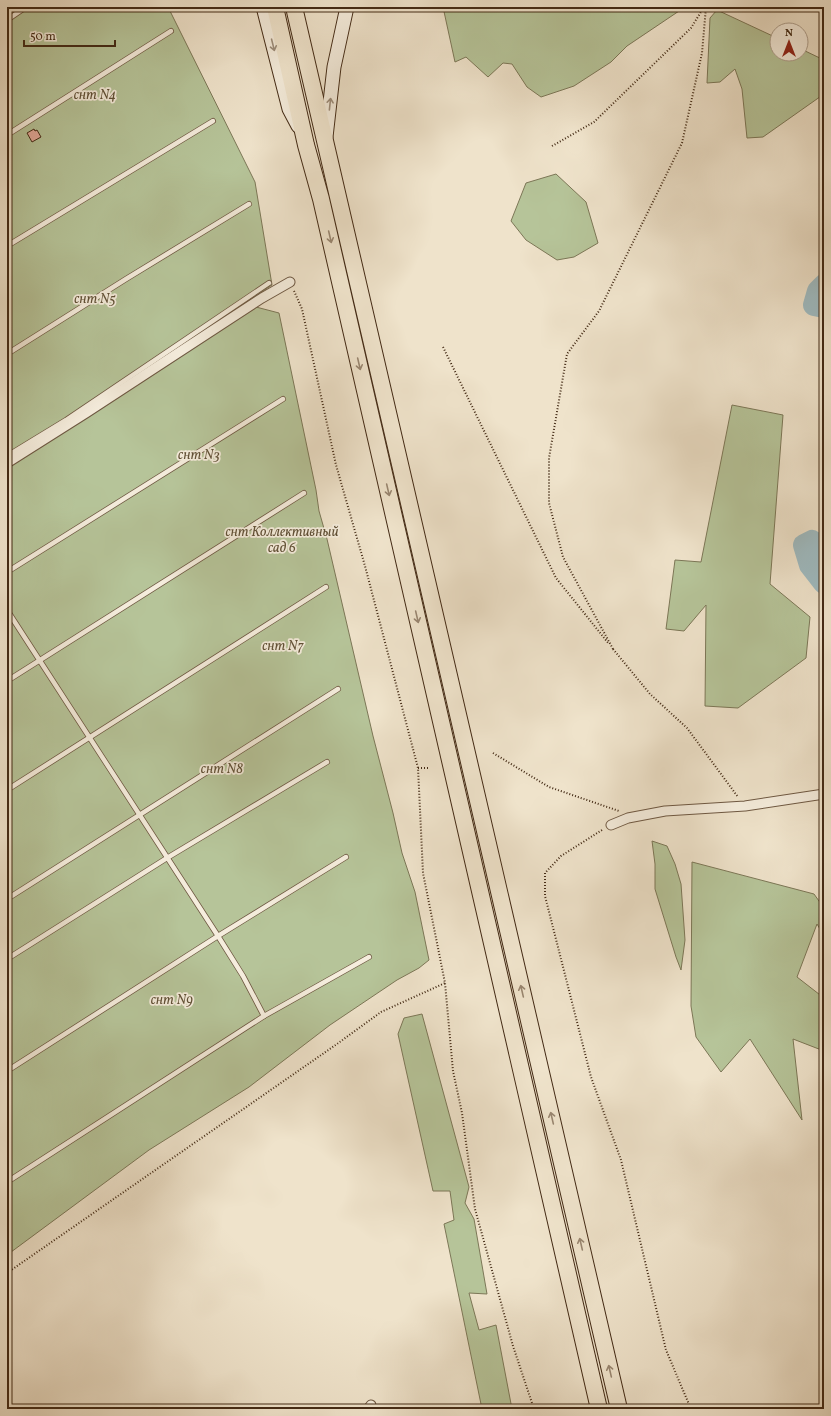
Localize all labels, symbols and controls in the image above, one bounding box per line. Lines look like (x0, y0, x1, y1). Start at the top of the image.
scale bar (24, 22, 115, 48)
north arrow (769, 22, 809, 62)
text: N (785, 26, 793, 41)
text: 50 m (30, 29, 56, 45)
one-way arrow (270, 38, 277, 51)
park label: снт N4 (74, 86, 116, 105)
one-way arrow (326, 98, 334, 111)
one-way arrow (327, 230, 334, 243)
park label: снт N5 (74, 290, 116, 309)
one-way arrow (356, 357, 364, 370)
park label: снт N3 (178, 446, 220, 465)
one-way arrow (385, 484, 393, 497)
park label: снт Коллективный сад 6 (225, 523, 339, 558)
one-way arrow (414, 610, 422, 623)
park label: снт N7 (262, 637, 304, 656)
park label: снт N8 (201, 760, 243, 779)
one-way arrow (518, 985, 526, 998)
park label: снт N9 (151, 991, 193, 1010)
one-way arrow (547, 1112, 555, 1125)
one-way arrow (577, 1238, 584, 1251)
one-way arrow (606, 1365, 614, 1378)

